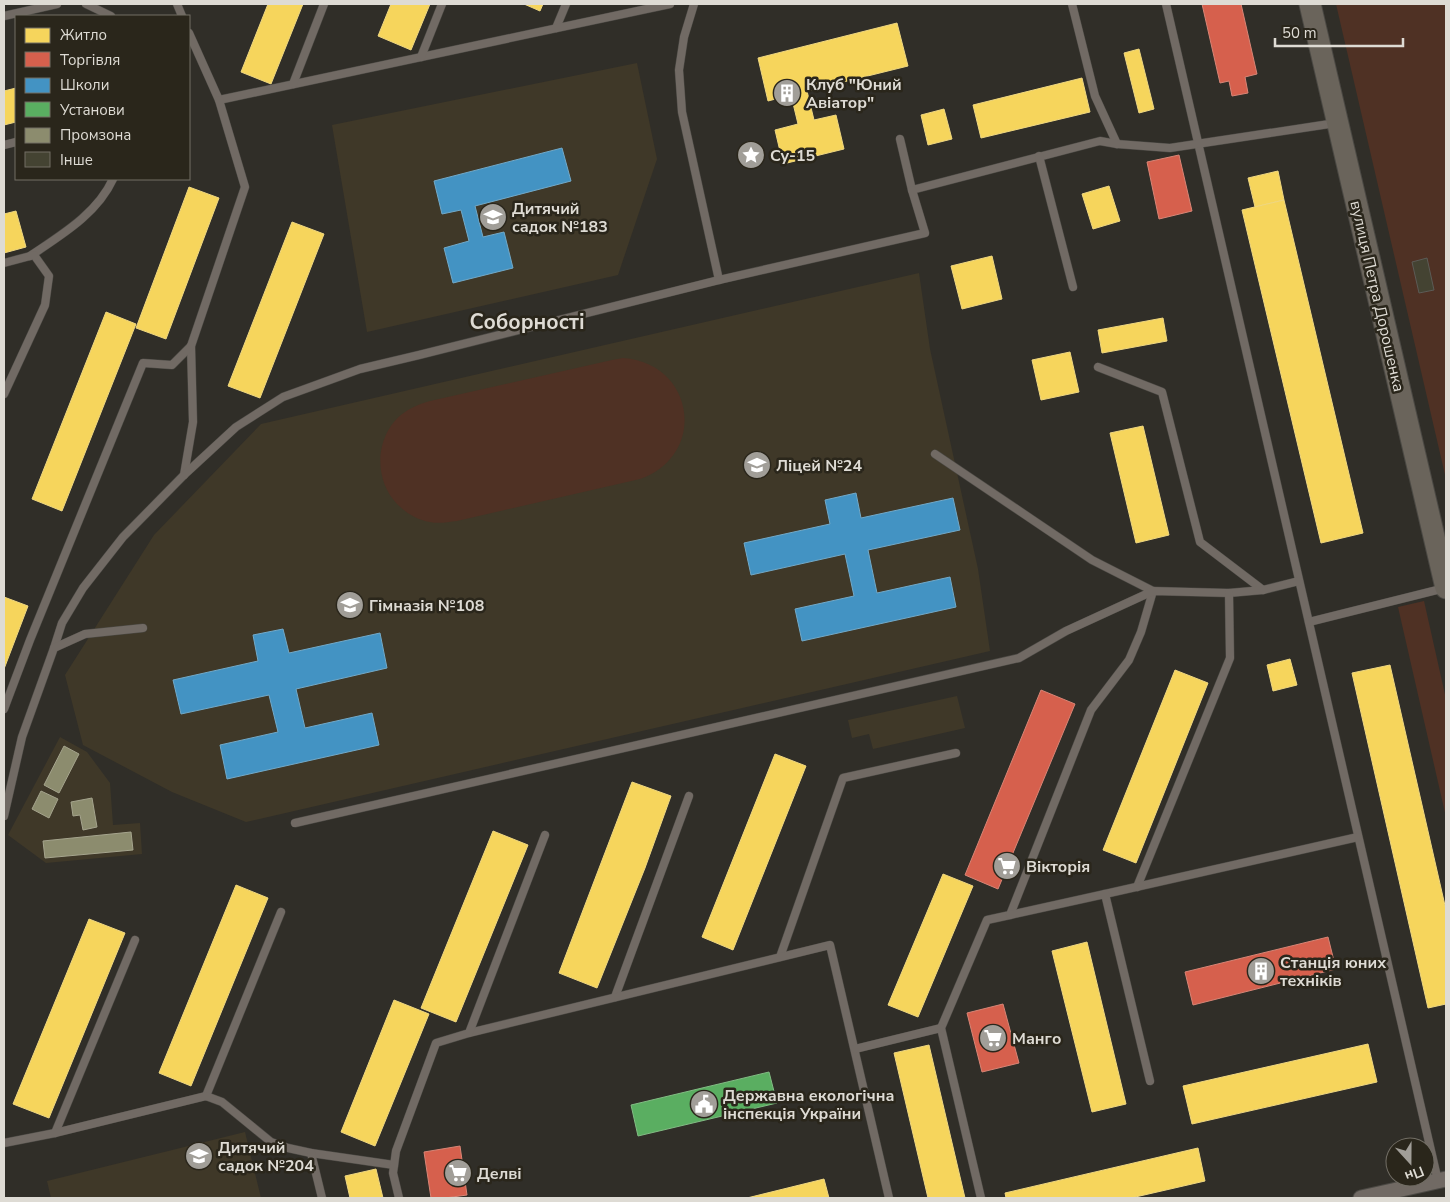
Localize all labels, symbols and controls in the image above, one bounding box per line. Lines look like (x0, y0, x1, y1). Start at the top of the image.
legend (15, 15, 190, 180)
scale bar (1275, 15, 1402, 47)
text: 50 m (1282, 23, 1317, 43)
text: Житло (60, 25, 107, 45)
text: Торгівля (60, 50, 120, 70)
place label: Клуб "Юний Авіатор" (806, 74, 902, 114)
text: Школи (60, 75, 109, 95)
building icon: Клуб "Юний Авіатор" (772, 78, 802, 108)
text: Установи (59, 100, 125, 120)
text: Промзона (60, 125, 131, 145)
place icon: Су-15 (736, 140, 766, 170)
place label: Су-15 (770, 145, 815, 167)
text: Інше (60, 150, 93, 170)
place label: Дитячий садок №183 (512, 198, 608, 238)
street label: вулиця Петра Дорошенка (1344, 198, 1410, 394)
school or university icon: Дитячий садок №183 (478, 202, 508, 232)
district label: Соборності (469, 308, 585, 336)
school or university icon: Ліцей №24 (742, 450, 772, 480)
place label: Ліцей №24 (776, 455, 862, 477)
school or university icon: Гімназія №108 (335, 590, 365, 620)
place label: Гімназія №108 (369, 595, 484, 617)
supermarket icon: Вікторія (992, 851, 1022, 881)
place label: Вікторія (1026, 856, 1090, 878)
place label: Станція юних техніків (1280, 952, 1386, 992)
building icon: Станція юних техніків (1246, 956, 1276, 986)
supermarket icon: Манго (978, 1023, 1008, 1053)
place label: Манго (1012, 1028, 1061, 1050)
place label: Державна екологічна інспекція України (723, 1085, 894, 1125)
public building icon: Державна екологічна інспекція України (689, 1089, 719, 1119)
place label: Дитячий садок №204 (218, 1137, 314, 1177)
north arrow (1385, 1137, 1435, 1187)
school or university icon: Дитячий садок №204 (184, 1141, 214, 1171)
supermarket icon: Делві (443, 1158, 473, 1188)
text: Пн (1402, 1161, 1427, 1186)
place label: Делві (477, 1163, 522, 1185)

